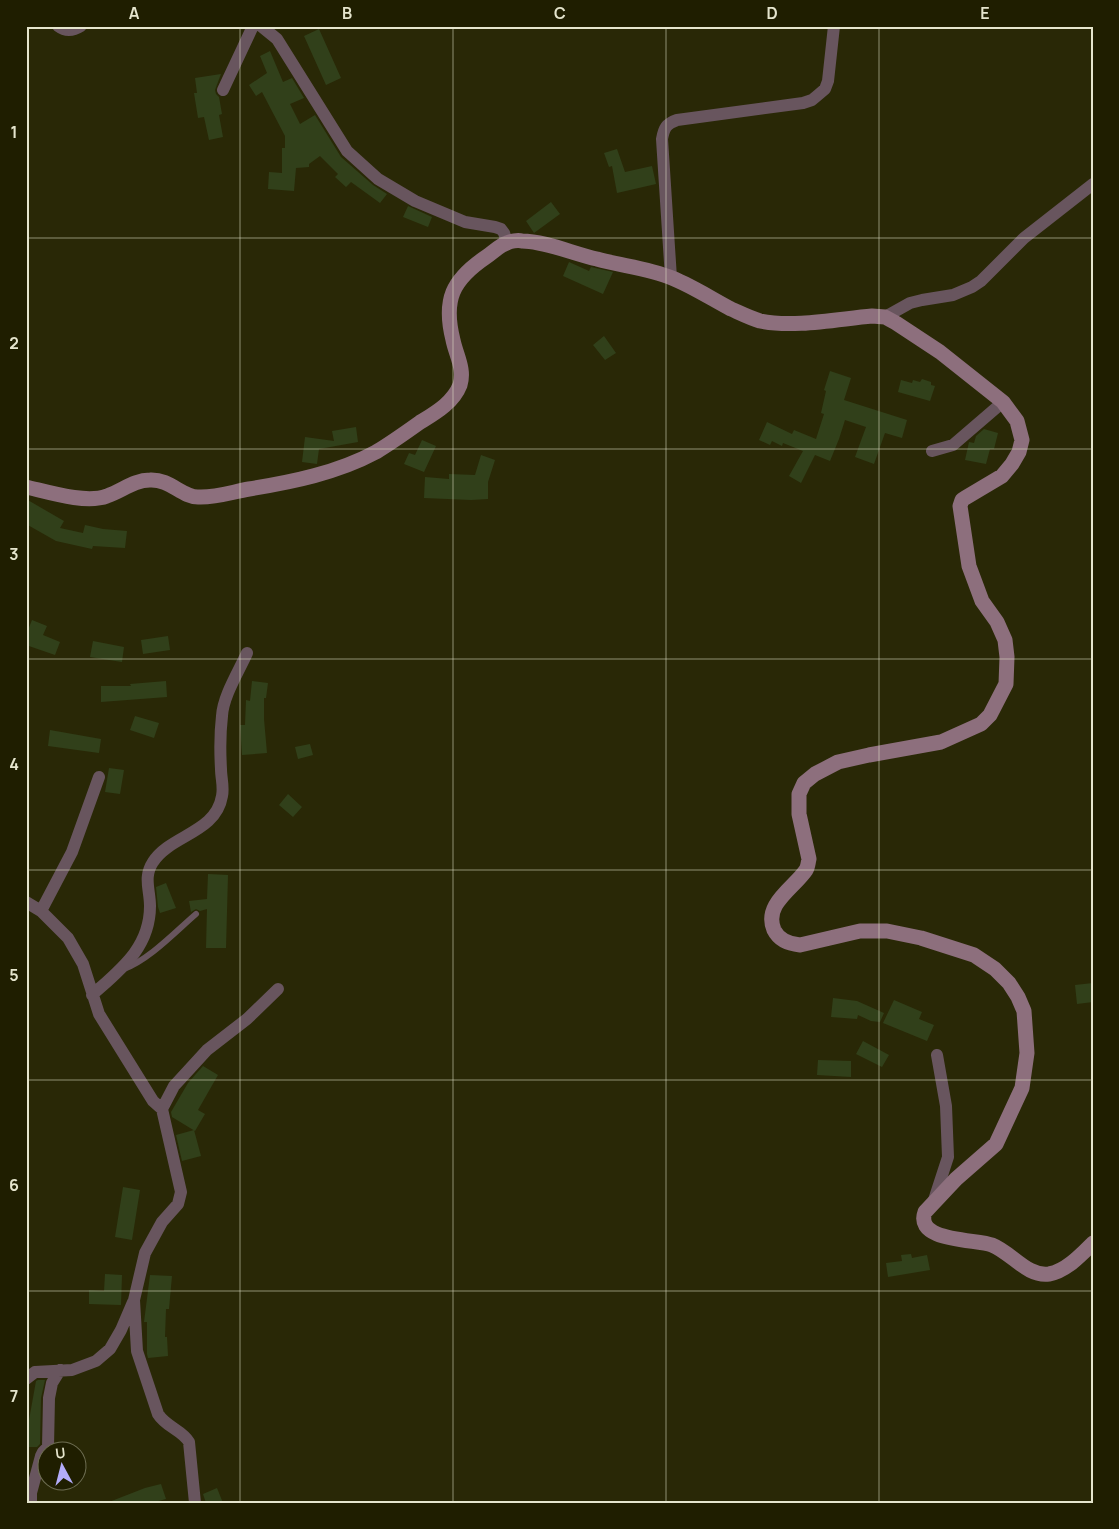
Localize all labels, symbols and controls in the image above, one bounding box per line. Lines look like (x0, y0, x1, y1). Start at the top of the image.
text: A (129, 2, 140, 24)
text: B (342, 2, 352, 24)
text: C (554, 2, 566, 24)
text: D (766, 2, 778, 24)
text: E (980, 2, 990, 24)
text: 1 (10, 121, 18, 143)
text: 2 (9, 332, 19, 354)
text: 3 (9, 543, 19, 565)
text: 4 (9, 753, 19, 775)
text: 5 (9, 964, 19, 986)
text: 6 (9, 1174, 19, 1196)
text: 7 (10, 1385, 18, 1407)
north arrow (38, 1442, 88, 1492)
text: U (54, 1443, 67, 1463)

